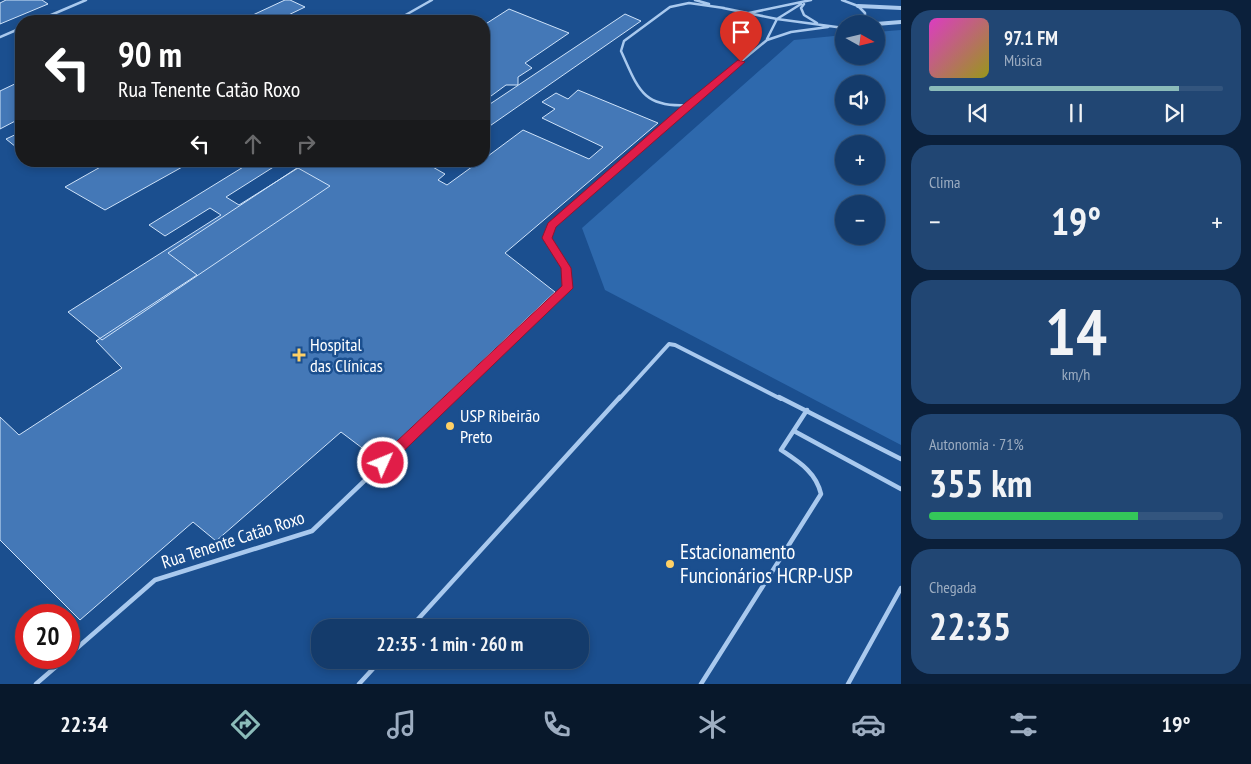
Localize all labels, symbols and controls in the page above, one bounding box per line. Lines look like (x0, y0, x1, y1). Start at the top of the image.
pin (720, 11, 762, 62)
north arrow (835, 15, 885, 65)
map controls (835, 15, 885, 245)
icon: arrive (727, 18, 755, 46)
text: 97.1 FM (1004, 26, 1058, 50)
text: 90 m (118, 31, 182, 77)
icon: left (35, 35, 100, 100)
text: Música (1004, 50, 1042, 70)
text: Rua Tenente Catão Roxo (118, 75, 300, 103)
button: sound (835, 75, 885, 125)
icon: previous (964, 99, 992, 127)
icon: pause (1062, 99, 1090, 127)
icon: next (1160, 99, 1188, 127)
icon: left (186, 130, 214, 158)
icon: ahead (239, 130, 267, 158)
icon: right (292, 130, 320, 158)
button: + (835, 135, 885, 185)
text: Clima (929, 172, 960, 192)
button: − (835, 195, 885, 245)
text: 19° (1051, 196, 1101, 245)
text: − (929, 203, 941, 240)
text: + (1211, 203, 1223, 240)
text: 14 (1045, 289, 1107, 373)
place label: Hospital das Clínicas (310, 333, 383, 377)
marker: Hospital das Clínicas (292, 348, 306, 362)
text: km/h (1062, 364, 1090, 384)
place label: USP Ribeirão Preto (460, 404, 540, 448)
marker: USP Ribeirão Preto (444, 420, 456, 432)
text: Autonomia · 71% (929, 434, 1024, 454)
position arrow (356, 436, 408, 488)
text: 355 km (929, 458, 1032, 507)
street label: Rua Tenente Catão Roxo (158, 505, 308, 573)
place label: Estacionamento Funcionários HCRP-USP (680, 538, 853, 589)
marker: Estacionamento Funcionários HCRP-USP (664, 558, 676, 570)
text: Chegada (929, 577, 977, 597)
text: 22:35 (929, 601, 1011, 650)
speed limit sign: 20 (15, 604, 80, 669)
text: 22:35 · 1 min · 260 m (377, 632, 523, 656)
icon: directions (228, 707, 263, 742)
icon: music (384, 707, 419, 742)
icon: phone (539, 707, 574, 742)
icon: climate (695, 707, 730, 742)
icon: car (851, 707, 886, 742)
icon: filters (1006, 707, 1041, 742)
text: 22:34 (60, 710, 108, 738)
text: 19° (1162, 710, 1191, 738)

